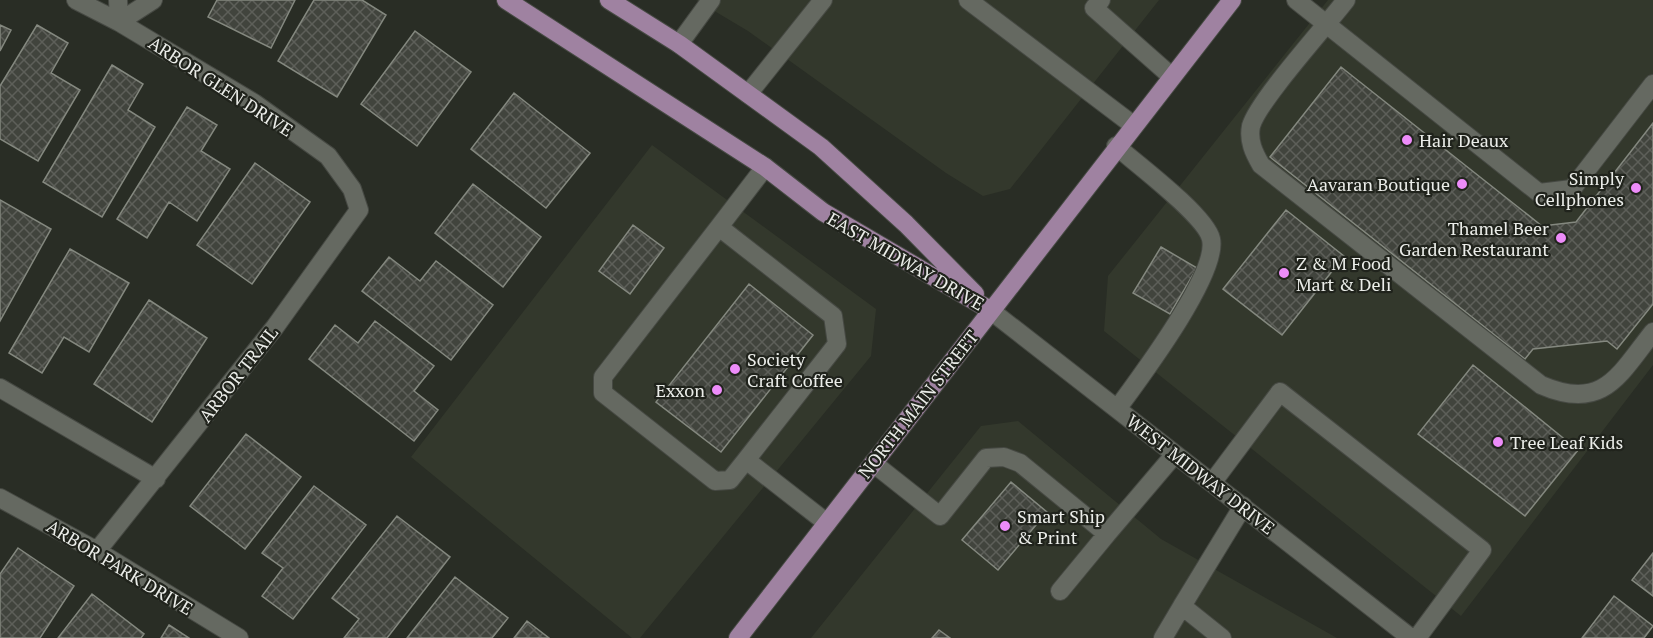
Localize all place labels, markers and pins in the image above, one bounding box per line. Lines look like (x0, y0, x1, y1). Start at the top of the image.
place label: Hair Deaux (1419, 128, 1509, 152)
marker: Hair Deaux (1400, 133, 1414, 147)
place label: Simply Cellphones (1535, 166, 1625, 211)
place label: Aavaran Boutique (1307, 172, 1450, 196)
marker: Aavaran Boutique (1455, 177, 1469, 191)
marker: Simply Cellphones (1629, 181, 1643, 195)
place label: Thamel Beer Garden Restaurant (1399, 216, 1549, 261)
marker: Thamel Beer Garden Restaurant (1554, 231, 1568, 245)
place label: Z & M Food Mart & Deli (1296, 251, 1391, 296)
marker: Z & M Food Mart & Deli (1277, 266, 1291, 280)
place label: Society Craft Coffee (747, 347, 843, 392)
marker: Society Craft Coffee (728, 362, 742, 376)
place label: Exxon (656, 378, 705, 402)
marker: Exxon (710, 383, 724, 397)
place label: Tree Leaf Kids (1510, 430, 1623, 454)
marker: Tree Leaf Kids (1491, 435, 1505, 449)
place label: Smart Ship & Print (1017, 504, 1105, 549)
marker: Smart Ship & Print (998, 519, 1012, 533)

